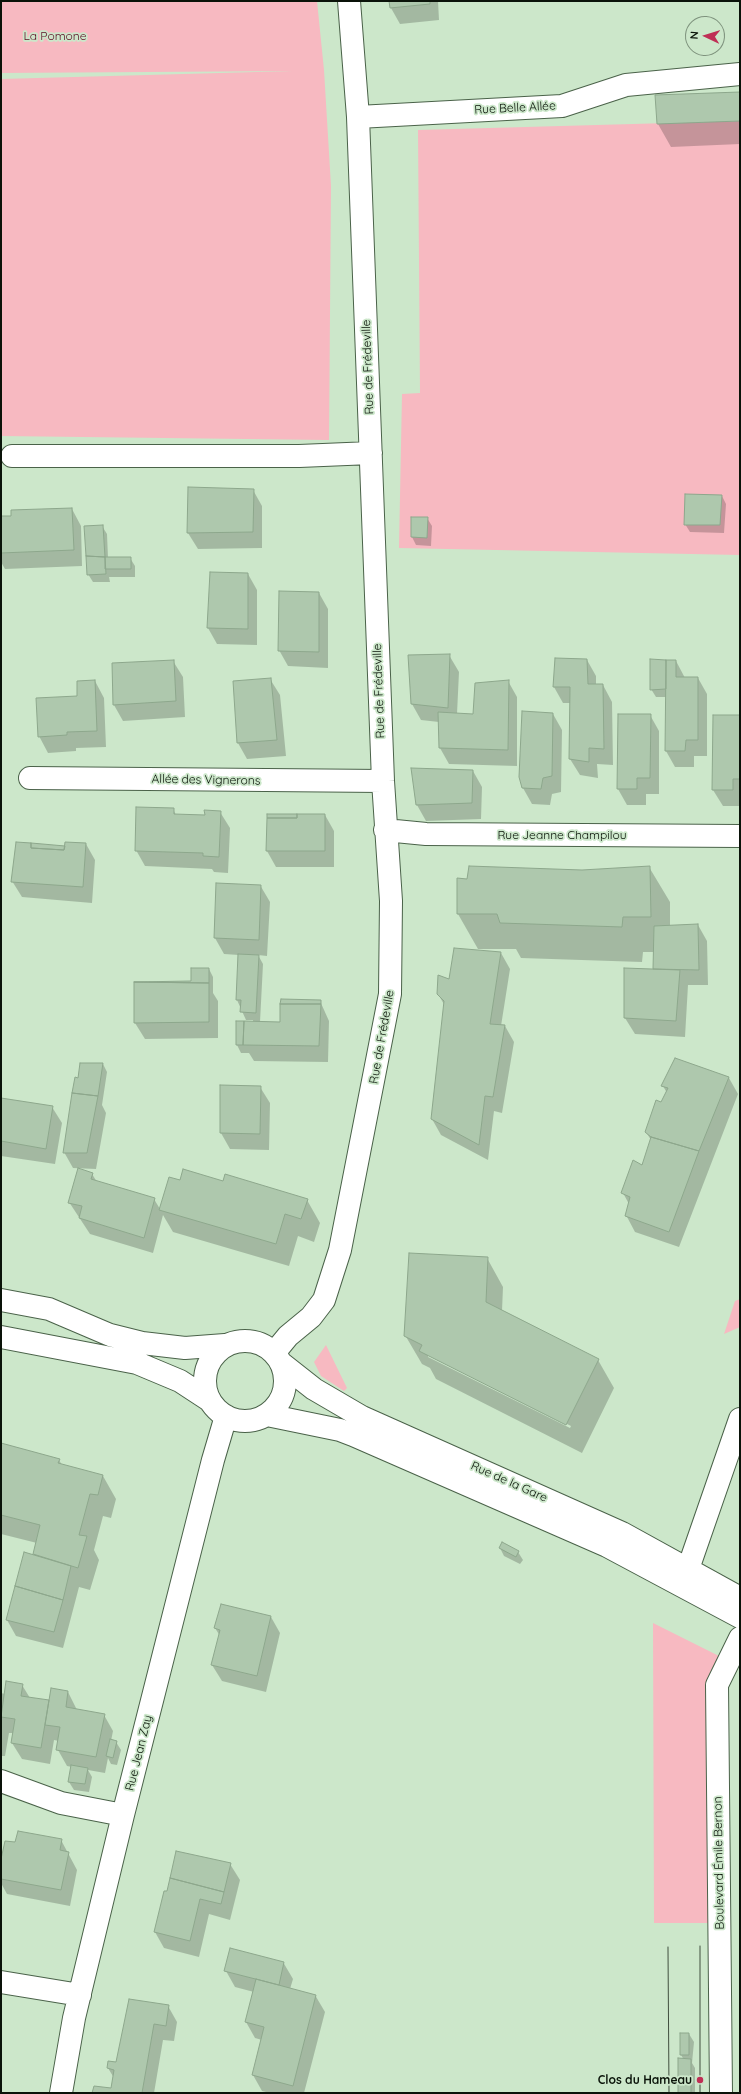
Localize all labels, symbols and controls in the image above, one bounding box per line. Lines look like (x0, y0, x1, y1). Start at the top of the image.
north arrow (685, 16, 725, 56)
park label: La Pomone (23, 29, 87, 43)
text: N (687, 31, 701, 40)
street label: Rue Belle Allée (474, 99, 556, 117)
street label: Rue de Frédeville (359, 319, 377, 415)
street label: Rue de Frédeville (370, 643, 388, 739)
street label: Allée des Vignerons (151, 772, 261, 788)
street label: Rue Jeanne Champilou (497, 828, 627, 842)
street label: Rue de Frédeville (367, 989, 397, 1085)
street label: Rue de la Gare (468, 1459, 550, 1505)
street label: Rue Jean Zay (123, 1714, 155, 1792)
street label: Boulevard Émile Bernon (711, 1796, 727, 1930)
place label: Clos du Hameau (598, 2073, 692, 2087)
marker: Clos du Hameau (695, 2075, 705, 2085)

